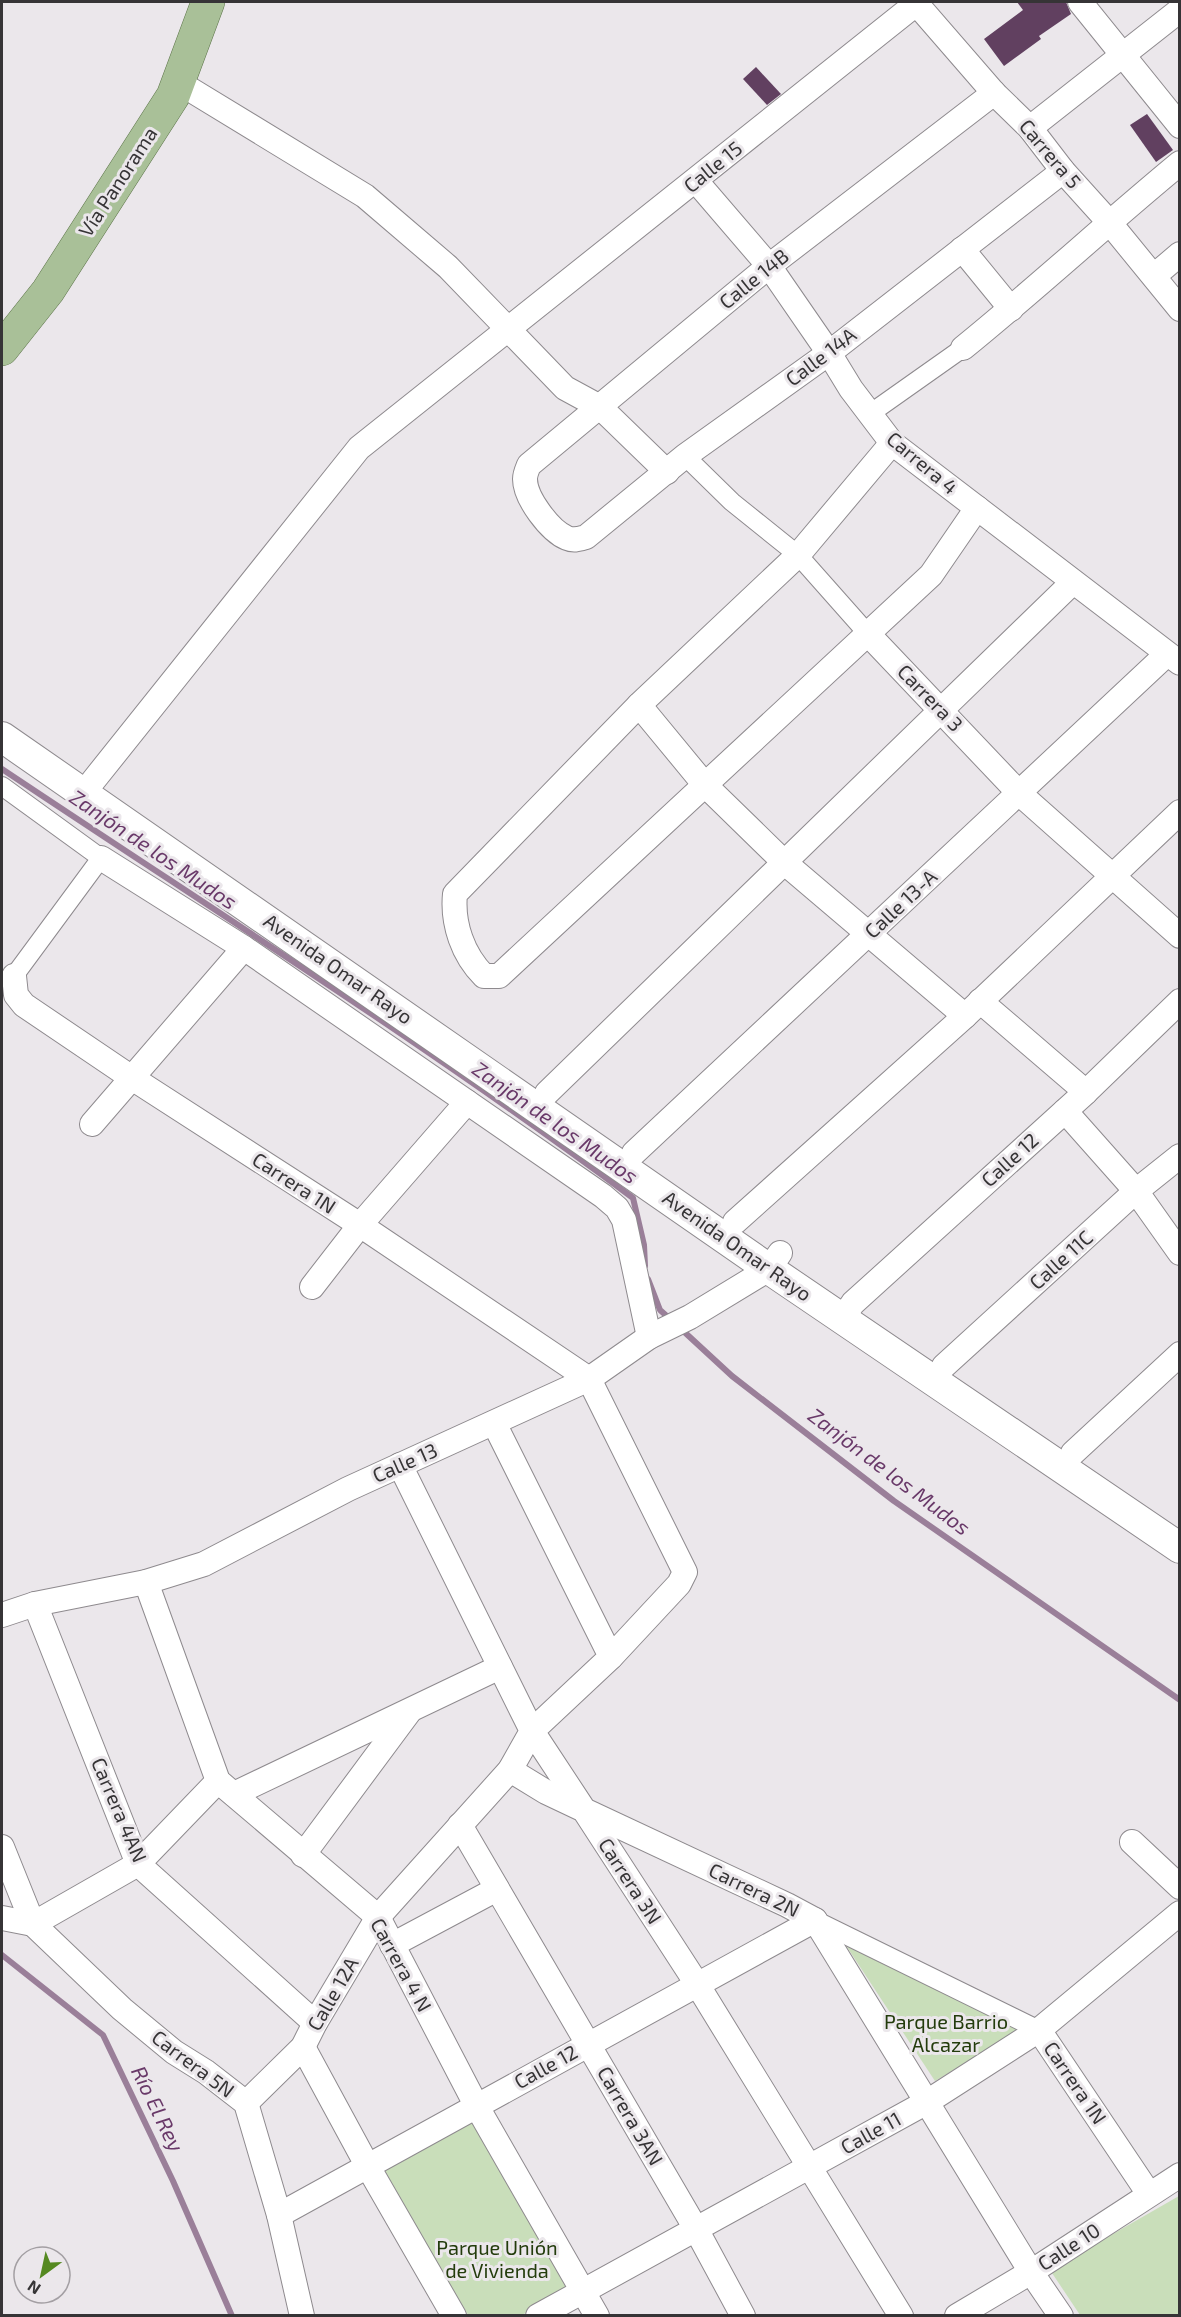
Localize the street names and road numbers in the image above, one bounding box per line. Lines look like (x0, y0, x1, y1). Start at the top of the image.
street label: Carrera 5 (1015, 114, 1087, 193)
street label: Vía Panorama (73, 122, 161, 241)
street label: Calle 15 (678, 135, 746, 197)
street label: Calle 14B (714, 243, 793, 313)
street label: Calle 14A (780, 322, 861, 391)
street label: Carrera 4 (882, 426, 963, 499)
street label: Carrera 3 (893, 659, 968, 736)
street label: Calle 13-A (859, 863, 942, 943)
street label: Avenida Omar Rayo (260, 908, 417, 1028)
street label: Calle 12 (976, 1127, 1043, 1191)
street label: Carrera 1N (248, 1146, 341, 1218)
street label: Avenida Omar Rayo (659, 1185, 816, 1305)
street label: Calle 11C (1024, 1225, 1097, 1294)
street label: Calle 13 (368, 1437, 441, 1487)
street label: Carrera 4AN (87, 1754, 153, 1865)
street label: Carrera 3N (594, 1833, 667, 1928)
street label: Carrera 2N (705, 1857, 804, 1921)
street label: Carrera 4 N (366, 1914, 437, 2015)
street label: Calle 12A (301, 1952, 363, 2035)
street label: Carrera 5N (148, 2024, 240, 2102)
street label: Carrera 1N (1039, 2037, 1112, 2128)
street label: Calle 12 (510, 2039, 581, 2093)
street label: Carrera 3AN (593, 2062, 669, 2169)
street label: Calle 11 (836, 2106, 905, 2158)
street label: Calle 10 (1033, 2217, 1104, 2275)

